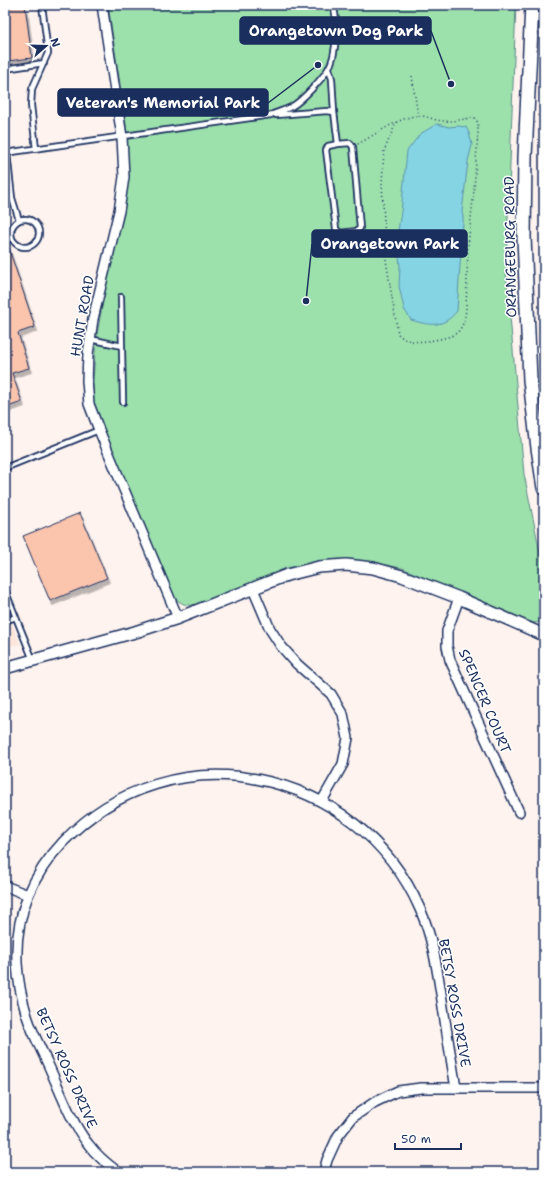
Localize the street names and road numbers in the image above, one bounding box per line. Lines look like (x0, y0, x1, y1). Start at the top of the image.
street label: ORANGEBURG ROAD (500, 176, 520, 318)
street label: HUNT ROAD (66, 274, 98, 358)
street label: SPENCER COURT (455, 646, 515, 756)
street label: BETSY ROSS DRIVE (435, 937, 475, 1069)
street label: BETSY ROSS DRIVE (32, 1005, 102, 1131)

